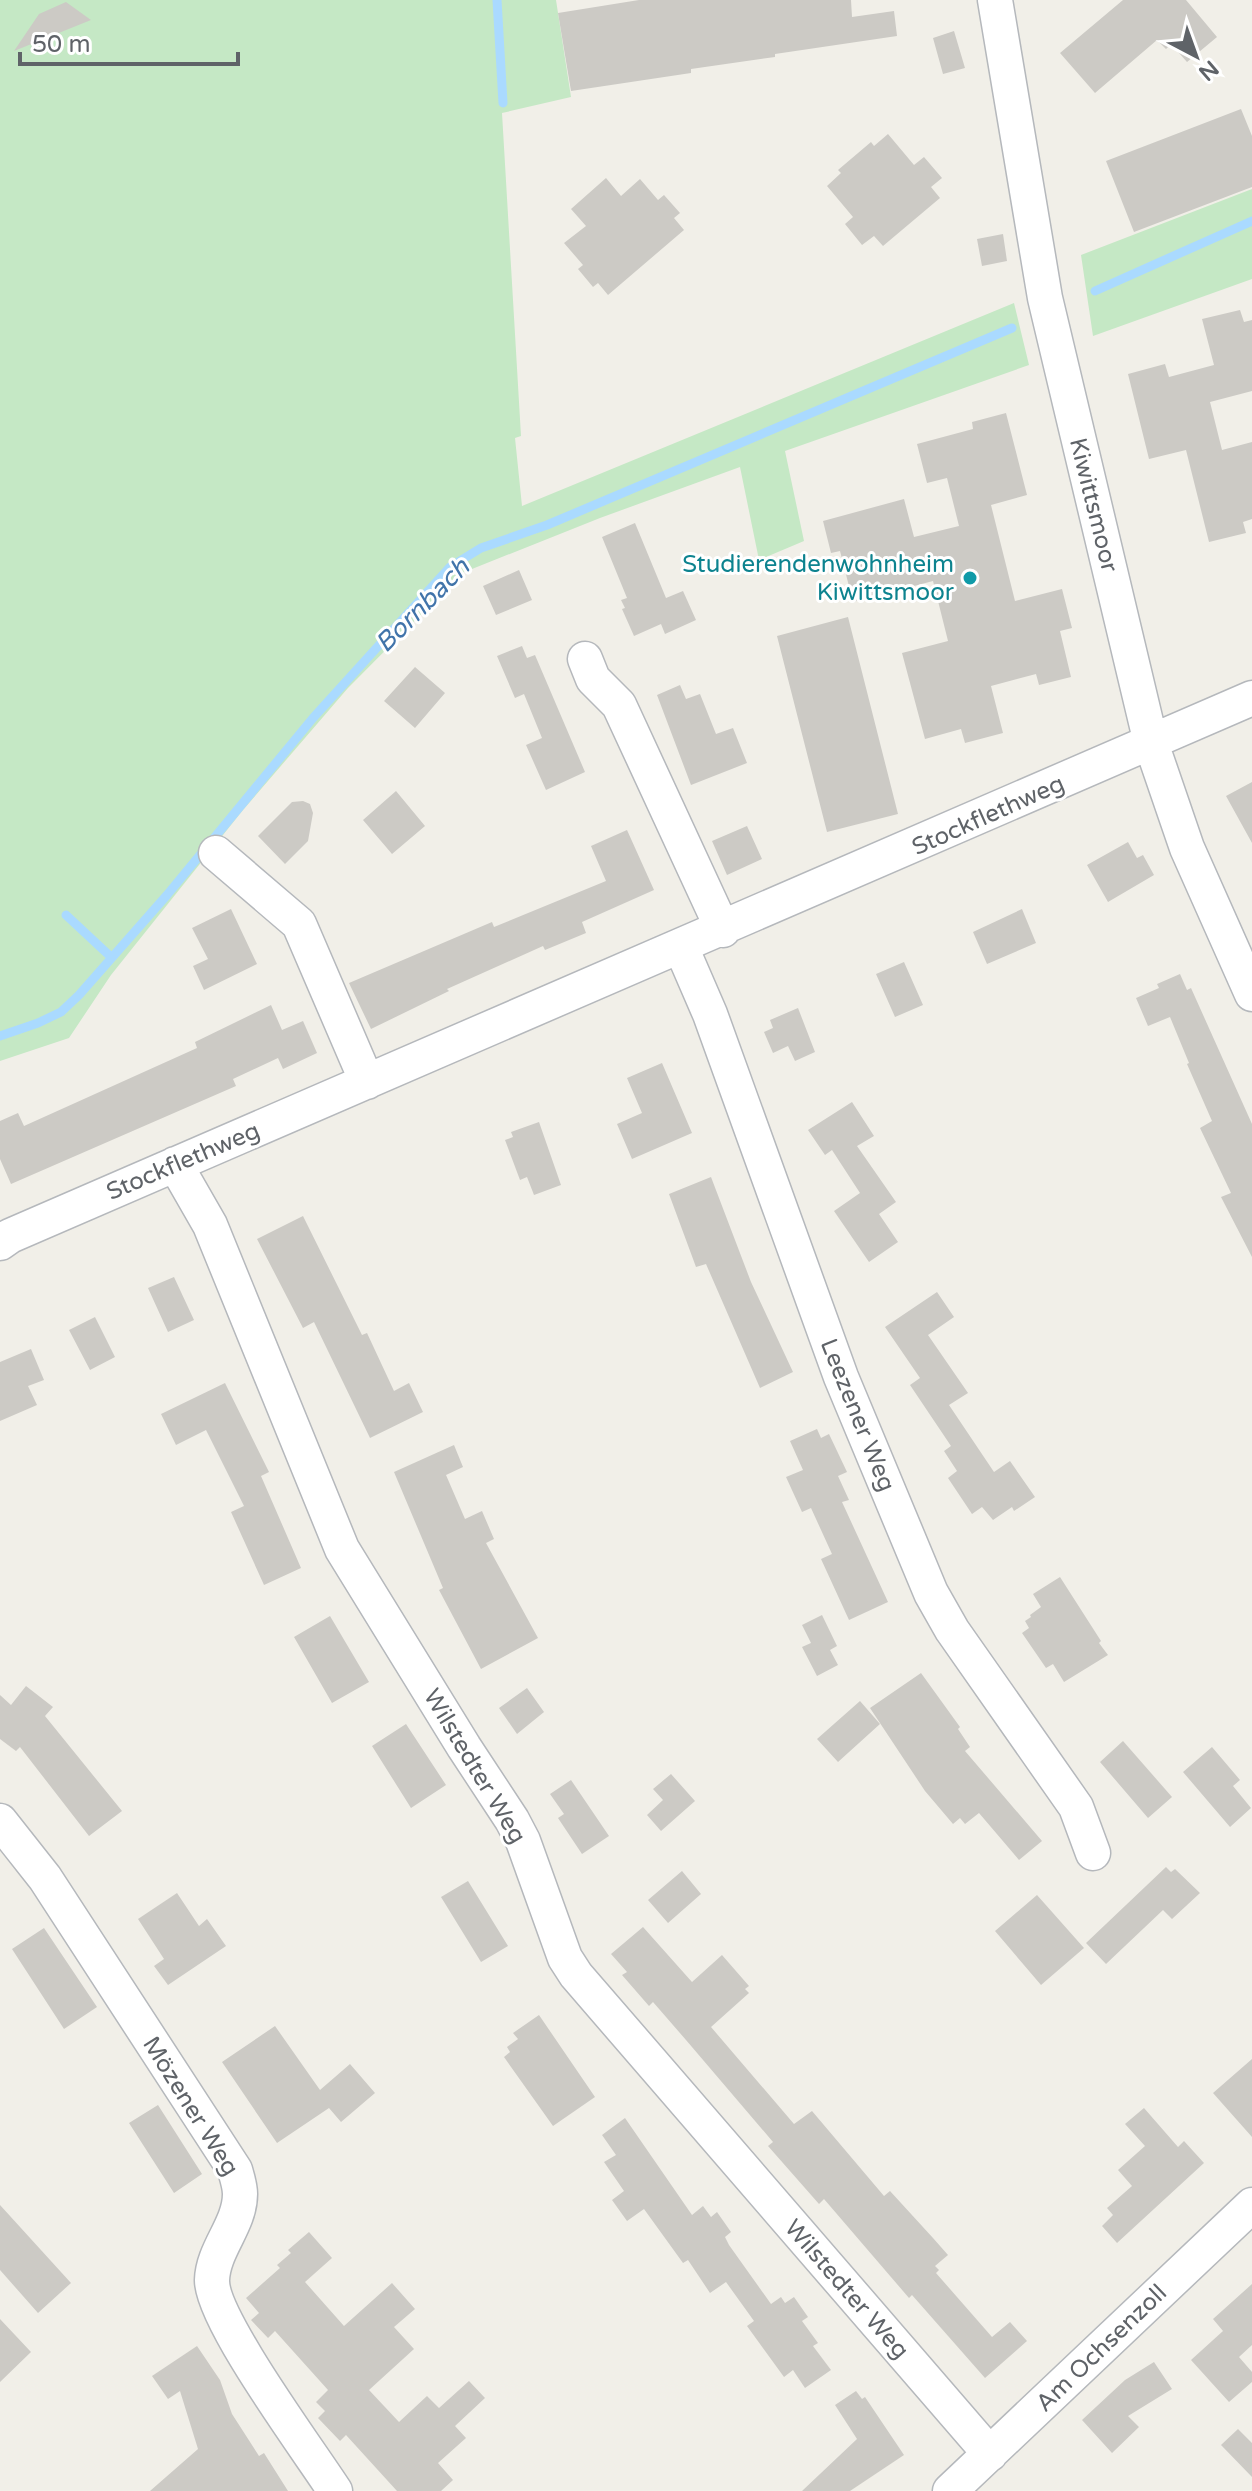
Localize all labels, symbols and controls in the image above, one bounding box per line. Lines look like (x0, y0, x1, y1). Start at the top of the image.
scale bar (20, 16, 238, 66)
north arrow (1156, 16, 1236, 96)
text: 50 m (32, 30, 90, 59)
text: N (1193, 55, 1224, 86)
street label: Kiwittsmoor (1063, 435, 1124, 576)
place label: Studierendenwohnheim Kiwittsmoor (682, 550, 955, 607)
water label: Bornbach (369, 551, 477, 659)
marker: Studierendenwohnheim Kiwittsmoor (961, 569, 979, 587)
street label: Stockflethweg (908, 769, 1069, 862)
street label: Stockflethweg (102, 1116, 264, 1207)
street label: Leezener Weg (814, 1335, 901, 1496)
street label: Wilstedter Weg (417, 1684, 532, 1849)
street label: Mözener Weg (136, 2031, 245, 2181)
street label: Wilstedter Weg (778, 2214, 915, 2365)
street label: Am Ochsenzoll (1030, 2279, 1173, 2418)

